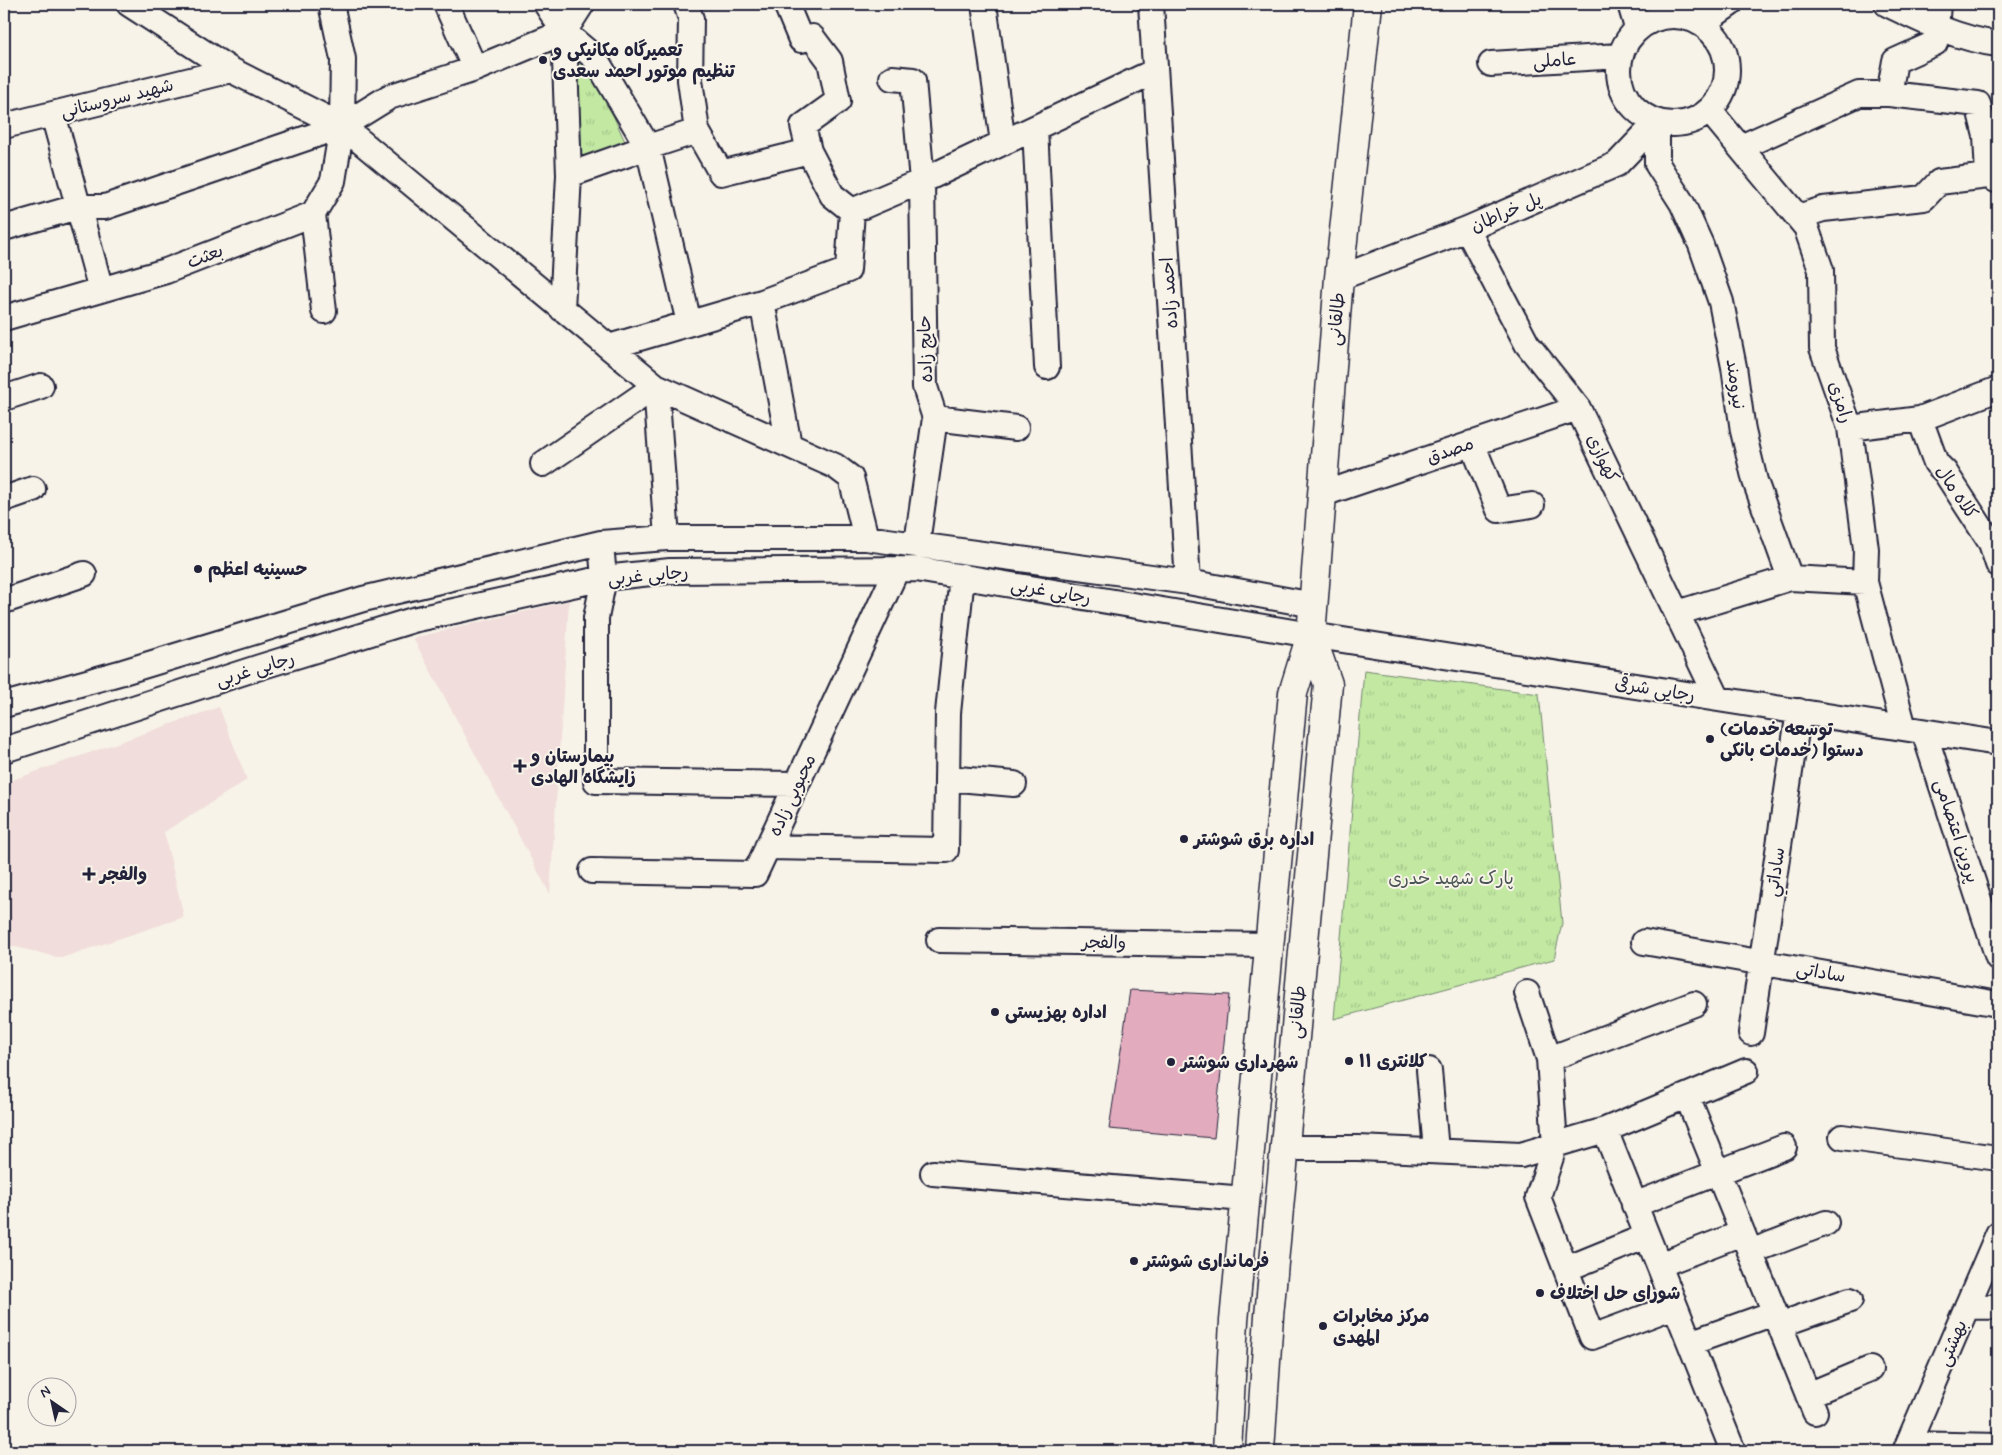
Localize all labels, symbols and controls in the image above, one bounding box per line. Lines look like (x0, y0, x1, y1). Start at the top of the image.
place label: تعمیرگاه مکانیکی و تنظیم موتور احمد سعدی (551, 39, 735, 85)
street label: عاملی (1532, 47, 1578, 75)
marker: تعمیرگاه مکانیکی و تنظیم موتور احمد سعدی (537, 54, 549, 66)
street label: شهید سروستانی (58, 73, 176, 125)
street label: پل خراطان (1467, 187, 1546, 239)
street label: بعثت (184, 239, 227, 275)
street label: احمد زاده (1156, 256, 1184, 330)
street label: طالقانی (1323, 291, 1351, 347)
street label: حایج زاده (913, 315, 939, 383)
street label: نیرومند (1720, 357, 1750, 411)
street label: رامزی (1822, 378, 1858, 426)
street label: کهوازی (1580, 430, 1624, 487)
street label: مصدق (1423, 432, 1477, 470)
street label: کلاه مال (1929, 461, 1983, 525)
place label: حسینیه اعظم (208, 558, 307, 583)
street label: رجایی غربی (607, 561, 689, 591)
marker: حسینیه اعظم (192, 563, 204, 575)
street label: رجایی غربی (1009, 573, 1093, 611)
street label: رجایی غربی (213, 647, 298, 693)
street label: رجایی شرقی (1613, 671, 1697, 708)
place label: (توسعه خدمات دستوا (خدمات بانکی (1720, 718, 1864, 763)
marker: (توسعه خدمات دستوا (خدمات بانکی (1704, 733, 1716, 745)
place label: بیمارستان و زایشگاه الهادی (529, 745, 636, 790)
street label: محبوبی زاده (763, 750, 822, 840)
marker: بیمارستان و زایشگاه الهادی (513, 759, 527, 773)
street label: پروین اعتصامی (1928, 776, 1984, 886)
place label: اداره برق شوشتر (1192, 828, 1314, 852)
marker: اداره برق شوشتر (1178, 833, 1190, 845)
street label: ساداتي (1761, 846, 1794, 899)
place label: والفجر (98, 863, 147, 887)
marker: والفجر (82, 867, 96, 881)
park label: پارک شهید خدری (1388, 867, 1514, 891)
street label: والفجر (1080, 931, 1126, 955)
street label: ساداتی (1794, 957, 1847, 989)
street label: طالقانی (1284, 984, 1312, 1040)
place label: اداره بهزیستی (1005, 1001, 1107, 1025)
marker: اداره بهزیستی (989, 1006, 1001, 1018)
place label: کلانتری ۱۱ (1359, 1050, 1427, 1074)
place label: شهرداری شوشتر (1179, 1051, 1298, 1075)
marker: کلانتری ۱۱ (1343, 1055, 1355, 1067)
marker: شهرداری شوشتر (1165, 1056, 1177, 1068)
place label: فرمانداری شوشتر (1142, 1250, 1269, 1274)
marker: فرمانداری شوشتر (1128, 1255, 1140, 1267)
place label: شورای حل اختلاف (1550, 1282, 1680, 1306)
marker: شورای حل اختلاف (1534, 1287, 1546, 1299)
place label: مرکز مخابرات المهدی (1333, 1305, 1429, 1350)
street label: بهشتی (1932, 1316, 1973, 1370)
marker: مرکز مخابرات المهدی (1317, 1320, 1329, 1332)
north arrow (28, 1378, 78, 1428)
text: N (36, 1382, 54, 1402)

